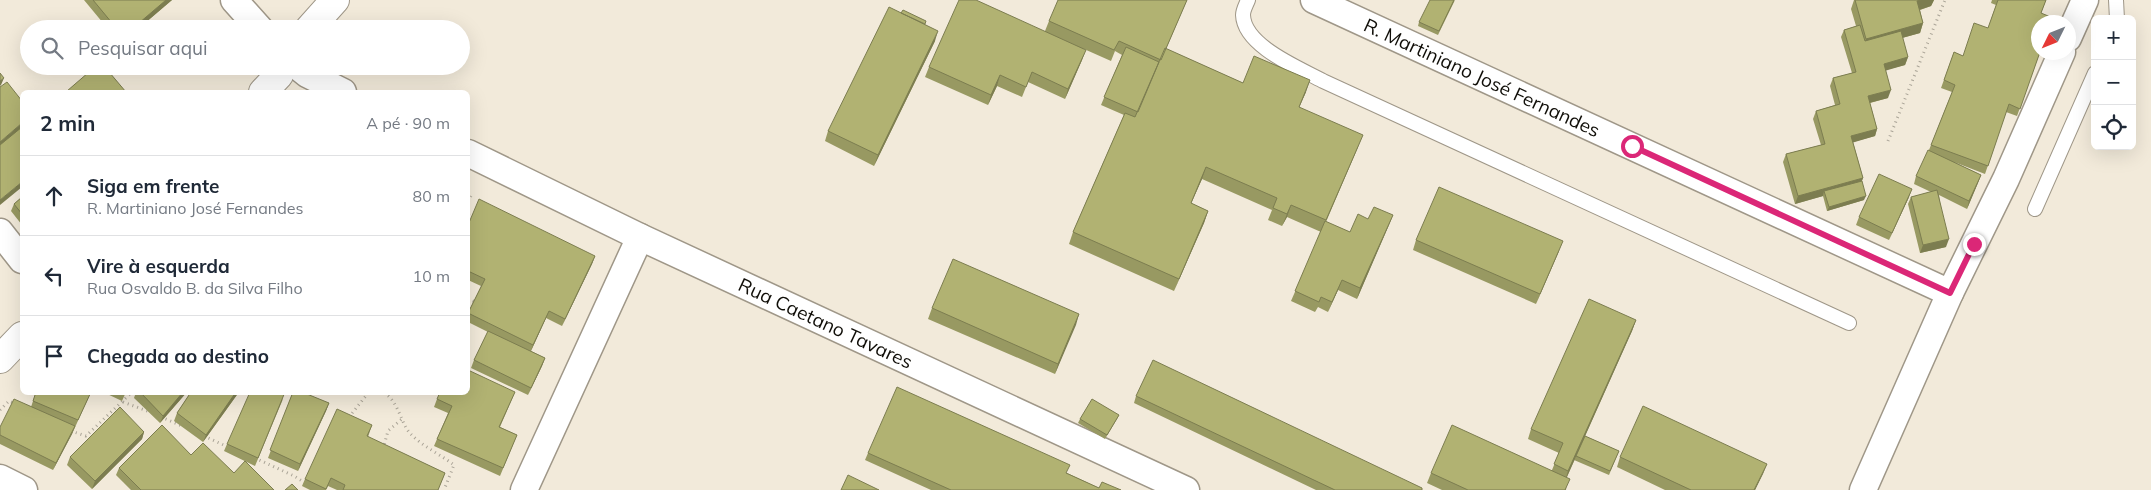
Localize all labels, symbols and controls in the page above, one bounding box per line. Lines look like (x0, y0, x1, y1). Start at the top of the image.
street label: R. Martiniano José Fernandes (1360, 13, 1604, 142)
north arrow (2031, 15, 2076, 60)
map controls (2091, 15, 2136, 150)
button: + (2091, 15, 2136, 60)
search box (20, 20, 470, 75)
icon: search (38, 34, 66, 62)
text: Pesquisar aqui (78, 36, 208, 60)
button: − (2091, 60, 2136, 105)
button: locate (2091, 105, 2136, 150)
text: 2 min (40, 110, 95, 136)
text: A pé · 90 m (366, 113, 450, 133)
route start (1621, 135, 1644, 158)
text: Siga em frente (87, 174, 219, 198)
icon: ahead (40, 182, 68, 210)
text: 80 m (413, 186, 450, 206)
text: R. Martiniano José Fernandes (87, 198, 303, 218)
route end (1963, 233, 1986, 256)
text: Vire à esquerda (87, 254, 230, 278)
icon: left (40, 262, 68, 290)
text: 10 m (413, 266, 450, 286)
street label: Rua Caetano Tavares (735, 272, 916, 374)
text: Rua Osvaldo B. da Silva Filho (87, 278, 303, 298)
icon: arrive (40, 342, 68, 370)
text: Chegada ao destino (87, 344, 269, 368)

